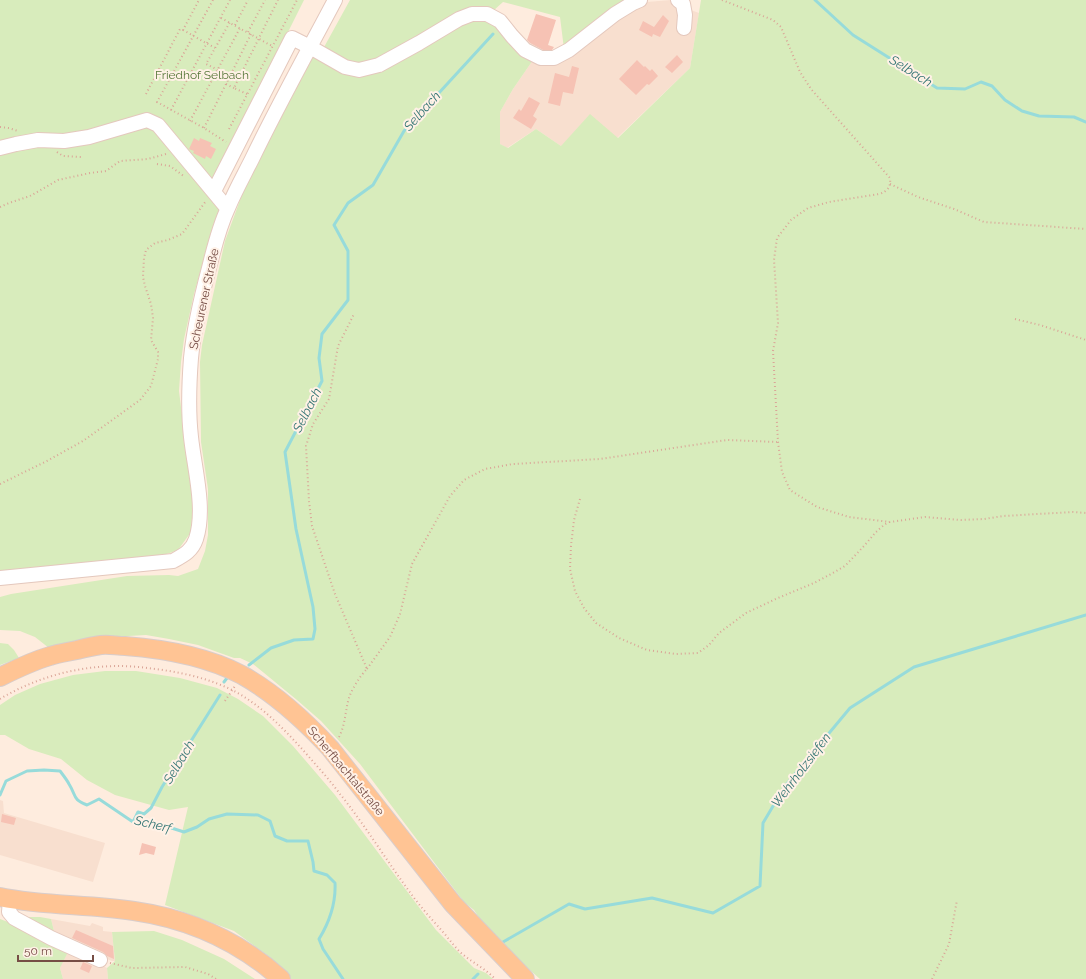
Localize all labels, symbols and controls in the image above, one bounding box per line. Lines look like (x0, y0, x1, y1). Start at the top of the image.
water label: Selbach (886, 52, 935, 90)
park label: Friedhof Selbach (155, 68, 249, 82)
water label: Selbach (400, 88, 443, 134)
street label: Scheurener Straße (186, 247, 222, 351)
water label: Selbach (289, 385, 324, 435)
street label: Scherfbachtalstraße (305, 724, 387, 818)
water label: Wehrholzsiefen (768, 730, 834, 810)
water label: Selbach (160, 738, 198, 787)
water label: Scherf (132, 812, 175, 836)
scale bar (18, 937, 93, 963)
text: 50 m (24, 944, 52, 958)

